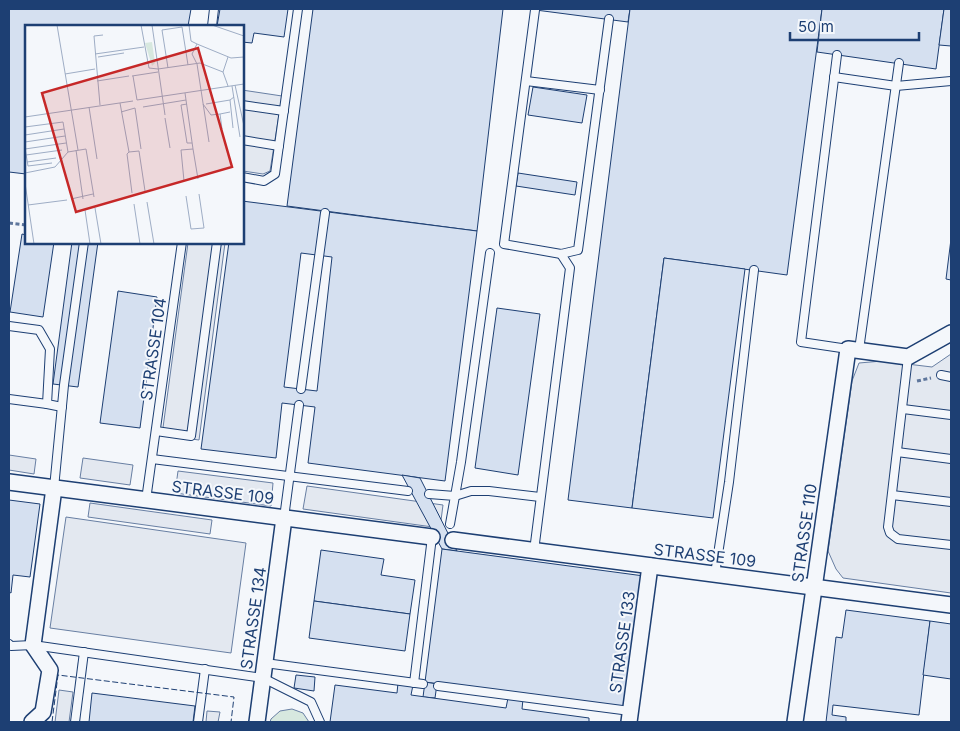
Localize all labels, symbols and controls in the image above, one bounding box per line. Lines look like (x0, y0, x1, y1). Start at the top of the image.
scale bar (790, 10, 919, 42)
text: 50 m (798, 17, 834, 36)
inset map (25, 25, 244, 244)
street label: STRASSE 104 (136, 296, 170, 402)
street label: STRASSE 109 (171, 476, 275, 508)
street label: STRASSE 110 (787, 482, 821, 584)
street label: STRASSE 109 (653, 539, 757, 571)
street label: STRASSE 134 (236, 565, 270, 671)
street label: STRASSE 133 (605, 590, 639, 694)

